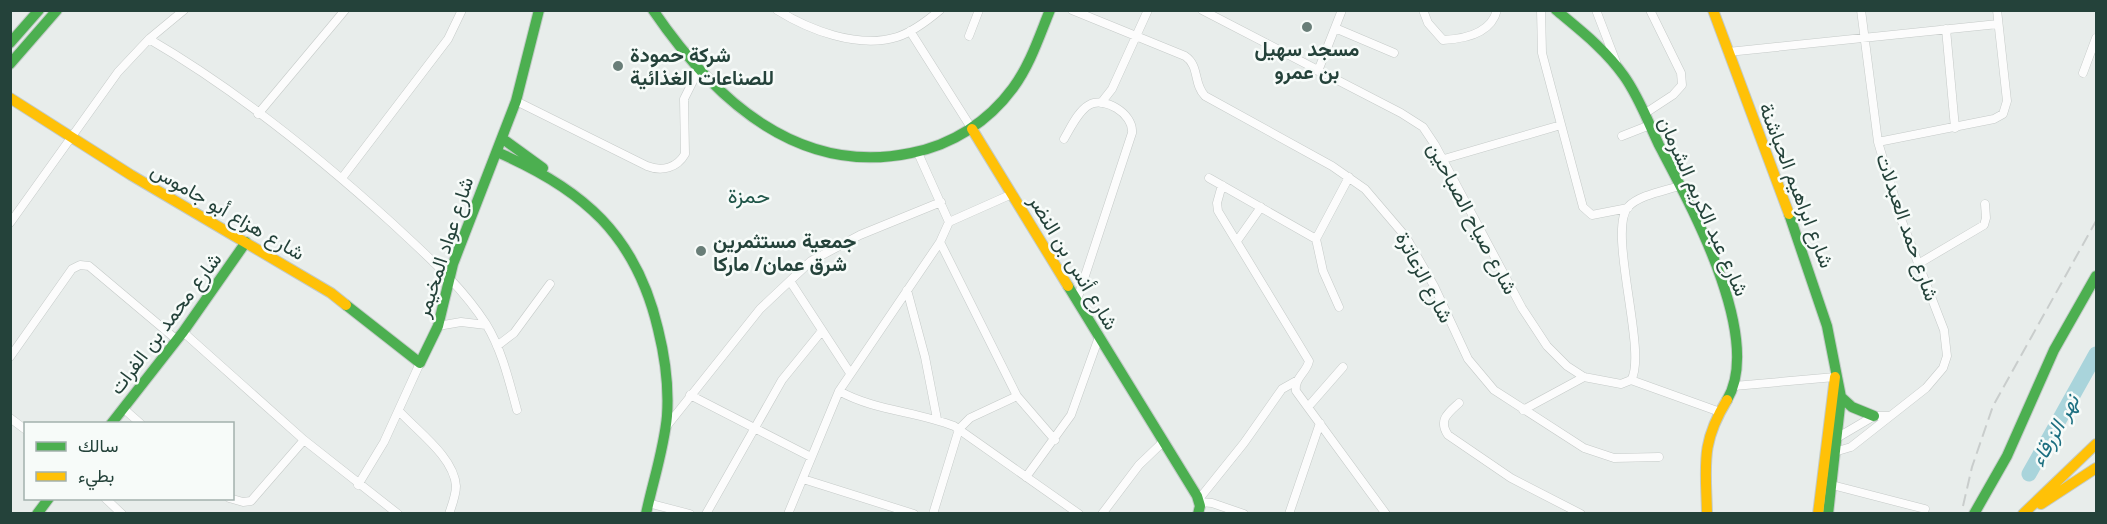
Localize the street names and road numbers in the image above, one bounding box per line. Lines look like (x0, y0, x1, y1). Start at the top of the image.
street label: شارع ابراهيم الحباشنة (1752, 98, 1841, 272)
street label: شارع عبد الكريم الشرمان (1651, 112, 1756, 300)
street label: شارع صياح الصباحين (1421, 137, 1525, 299)
street label: شارع حمد العبدلات (1869, 150, 1946, 305)
street label: شارع هزاع أبو جاموس (146, 156, 310, 267)
street label: شارع عواد المخيمر (408, 173, 480, 322)
street label: شارع أنس بن النضر (1022, 188, 1125, 335)
street label: شارع الزعاترة (1389, 227, 1460, 328)
street label: شارع محمد بن الفرات (103, 246, 228, 400)

